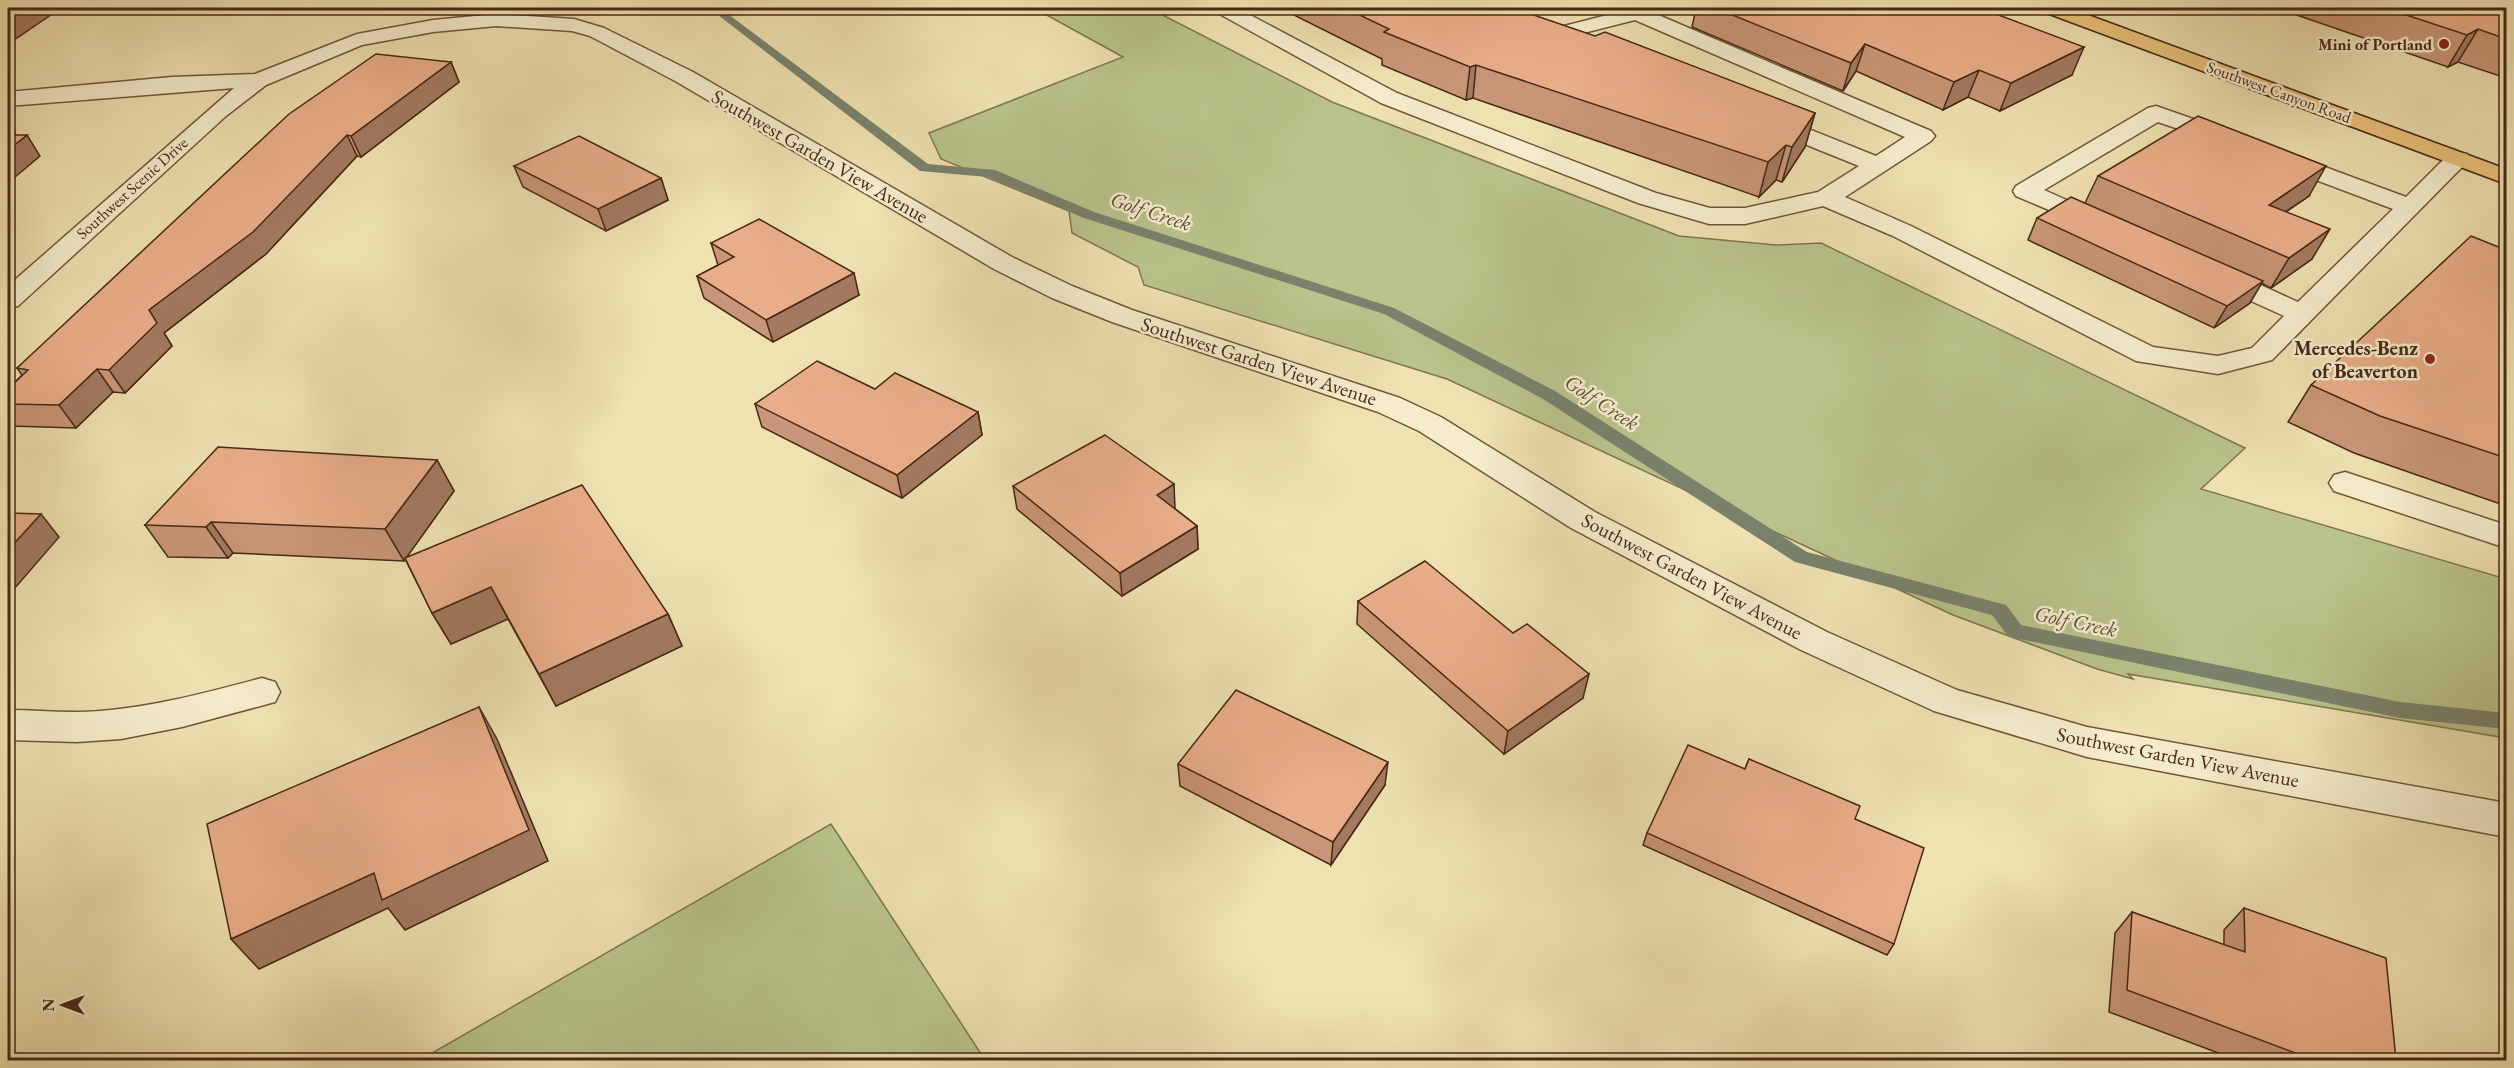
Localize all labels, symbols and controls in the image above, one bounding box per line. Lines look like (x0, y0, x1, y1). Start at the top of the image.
place label: Mini of Portland (2318, 34, 2432, 55)
marker: Mini of Portland (2437, 37, 2451, 51)
street label: Southwest Canyon Road (2204, 56, 2355, 128)
street label: Southwest Garden View Avenue (707, 83, 933, 229)
street label: Southwest Scenic Drive (72, 132, 192, 244)
water label: Golf Creek (1107, 185, 1195, 237)
street label: Southwest Garden View Avenue (1138, 311, 1380, 411)
place label: Mercedes-Benz of Beaverton (2294, 335, 2418, 384)
marker: Mercedes-Benz of Beaverton (2423, 352, 2437, 366)
water label: Golf Creek (1560, 368, 1645, 436)
street label: Southwest Garden View Avenue (1577, 507, 1807, 645)
water label: Golf Creek (2032, 599, 2120, 643)
street label: Southwest Garden View Avenue (2055, 721, 2301, 793)
north arrow (33, 975, 93, 1035)
text: N (38, 998, 59, 1011)

